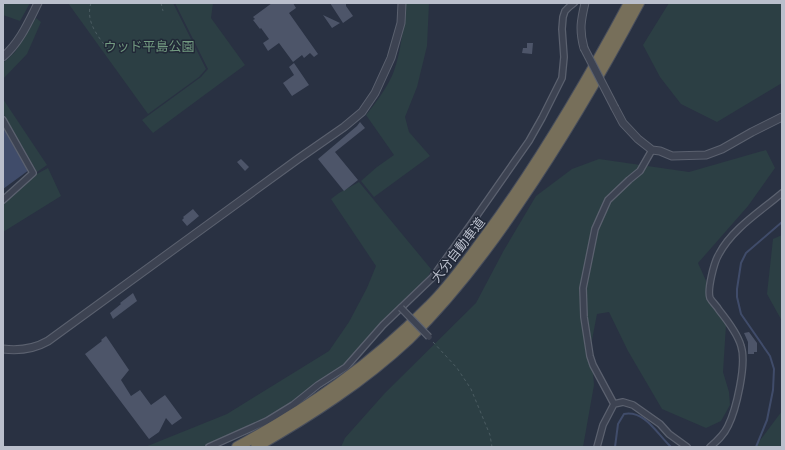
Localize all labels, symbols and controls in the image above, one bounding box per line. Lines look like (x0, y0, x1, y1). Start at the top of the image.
park label: ウッド平島公園 (103, 39, 195, 54)
street label: 大分自動車道 (428, 215, 488, 285)

